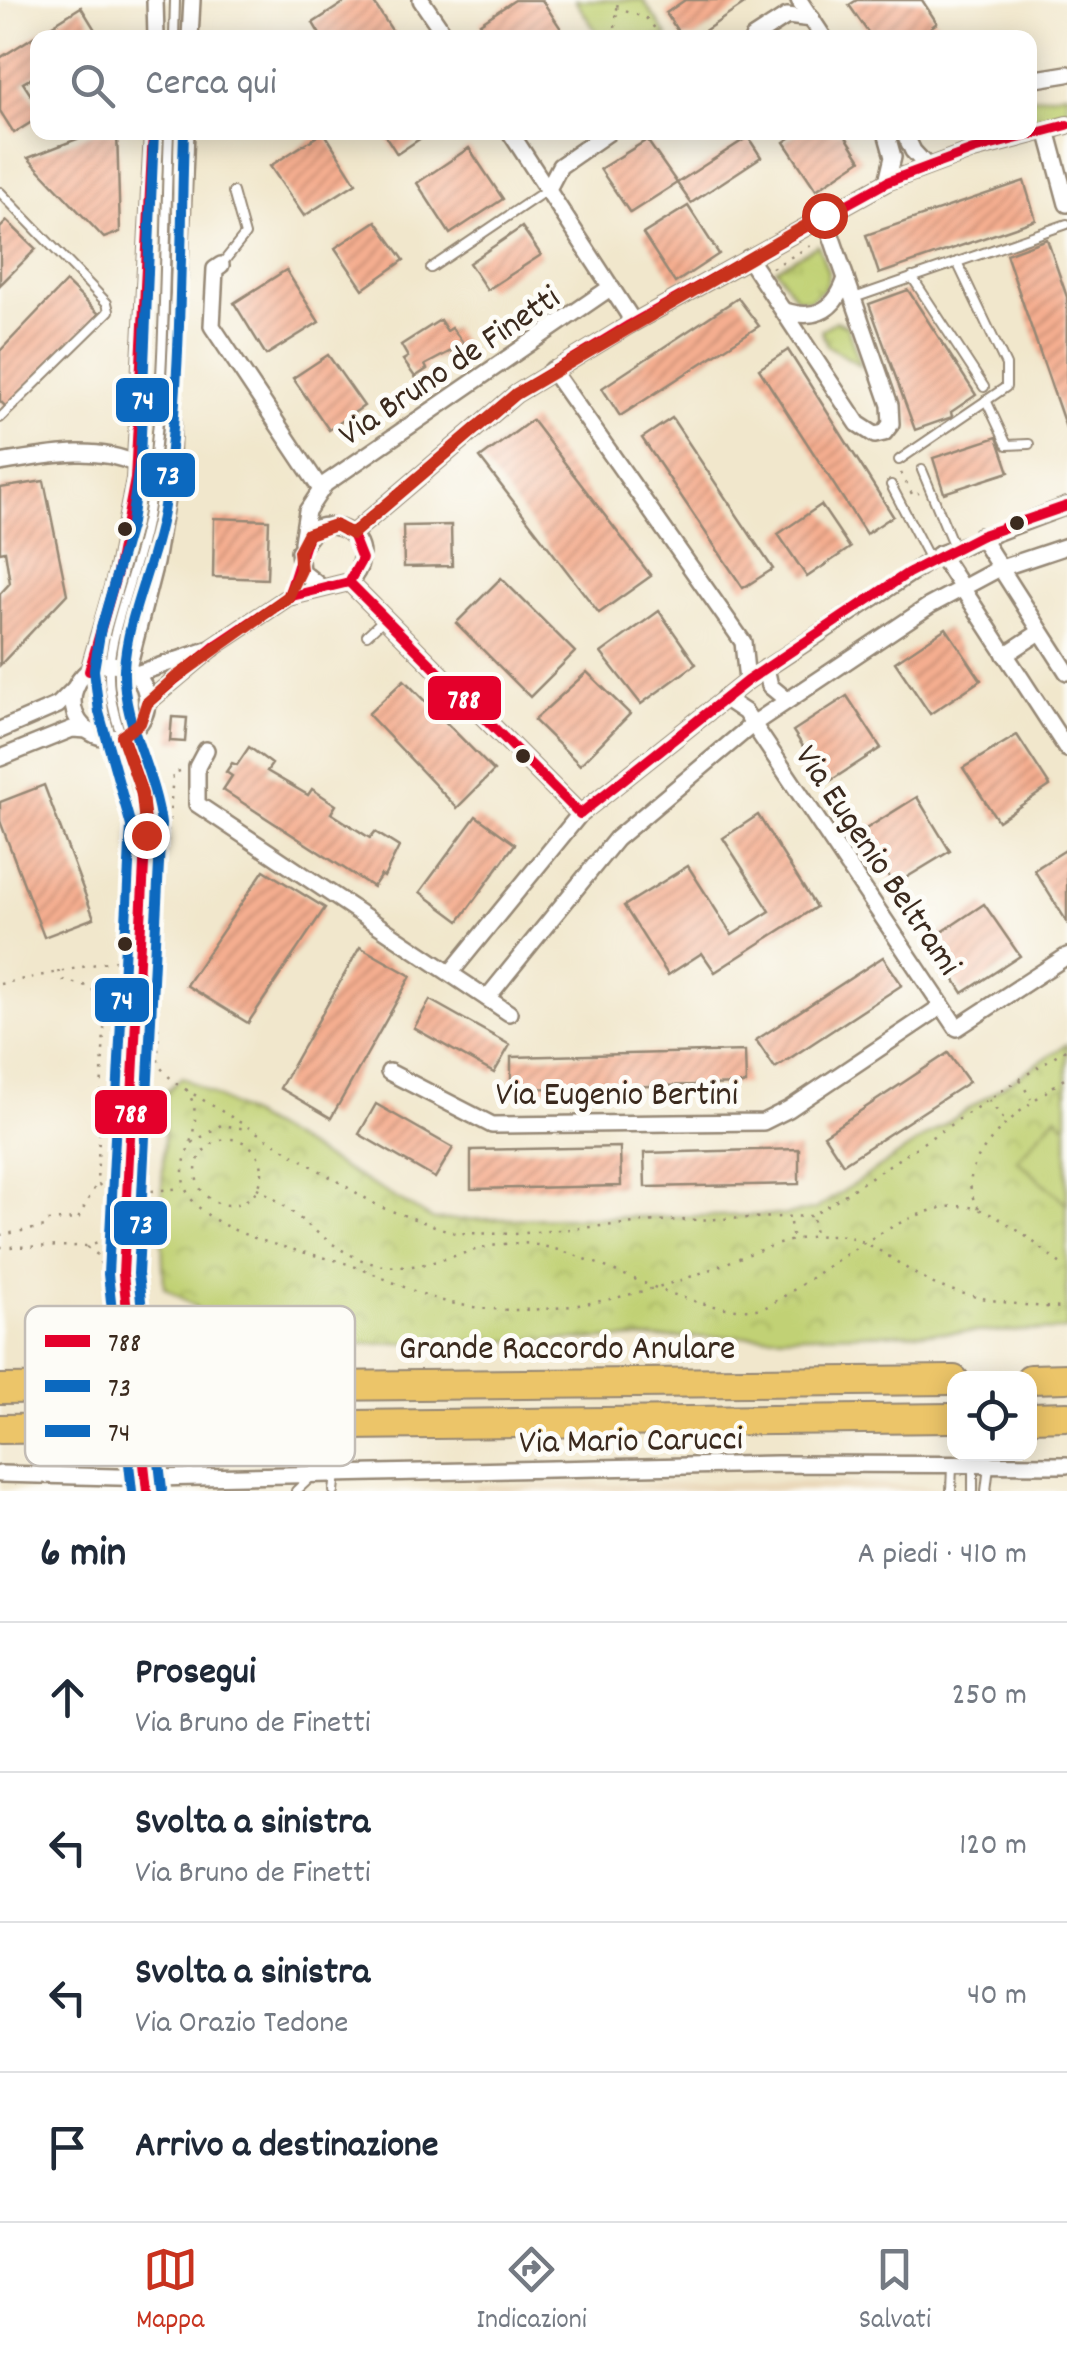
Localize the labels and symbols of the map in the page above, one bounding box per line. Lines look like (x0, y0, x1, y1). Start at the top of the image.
route start (802, 193, 848, 239)
street label: Via Bruno de Finetti (330, 275, 572, 461)
line badge: 74 (114, 376, 171, 424)
text: 74 (132, 384, 154, 424)
line badge: 73 (139, 451, 197, 499)
text: 73 (156, 459, 180, 499)
unlabelled marker (1007, 513, 1027, 533)
unlabelled marker (115, 519, 135, 539)
line badge: 788 (426, 674, 503, 722)
text: 788 (447, 683, 481, 723)
street label: Via Eugenio Beltrami (780, 736, 972, 987)
unlabelled marker (513, 746, 533, 766)
route end (124, 813, 170, 859)
unlabelled marker (115, 934, 135, 954)
line badge: 74 (93, 976, 151, 1024)
text: 74 (111, 984, 133, 1024)
street label: Via Eugenio Bertini (496, 1072, 738, 1122)
line badge: 788 (93, 1088, 169, 1136)
text: 788 (114, 1097, 148, 1137)
line badge: 73 (112, 1199, 169, 1247)
text: 73 (129, 1208, 153, 1248)
legend (25, 1306, 355, 1466)
text: 788 (108, 1326, 141, 1366)
street label: Grande Raccordo Anulare (399, 1326, 735, 1376)
text: 73 (108, 1371, 131, 1411)
text: 74 (108, 1416, 130, 1456)
street label: Via Mario Carucci (519, 1416, 743, 1470)

